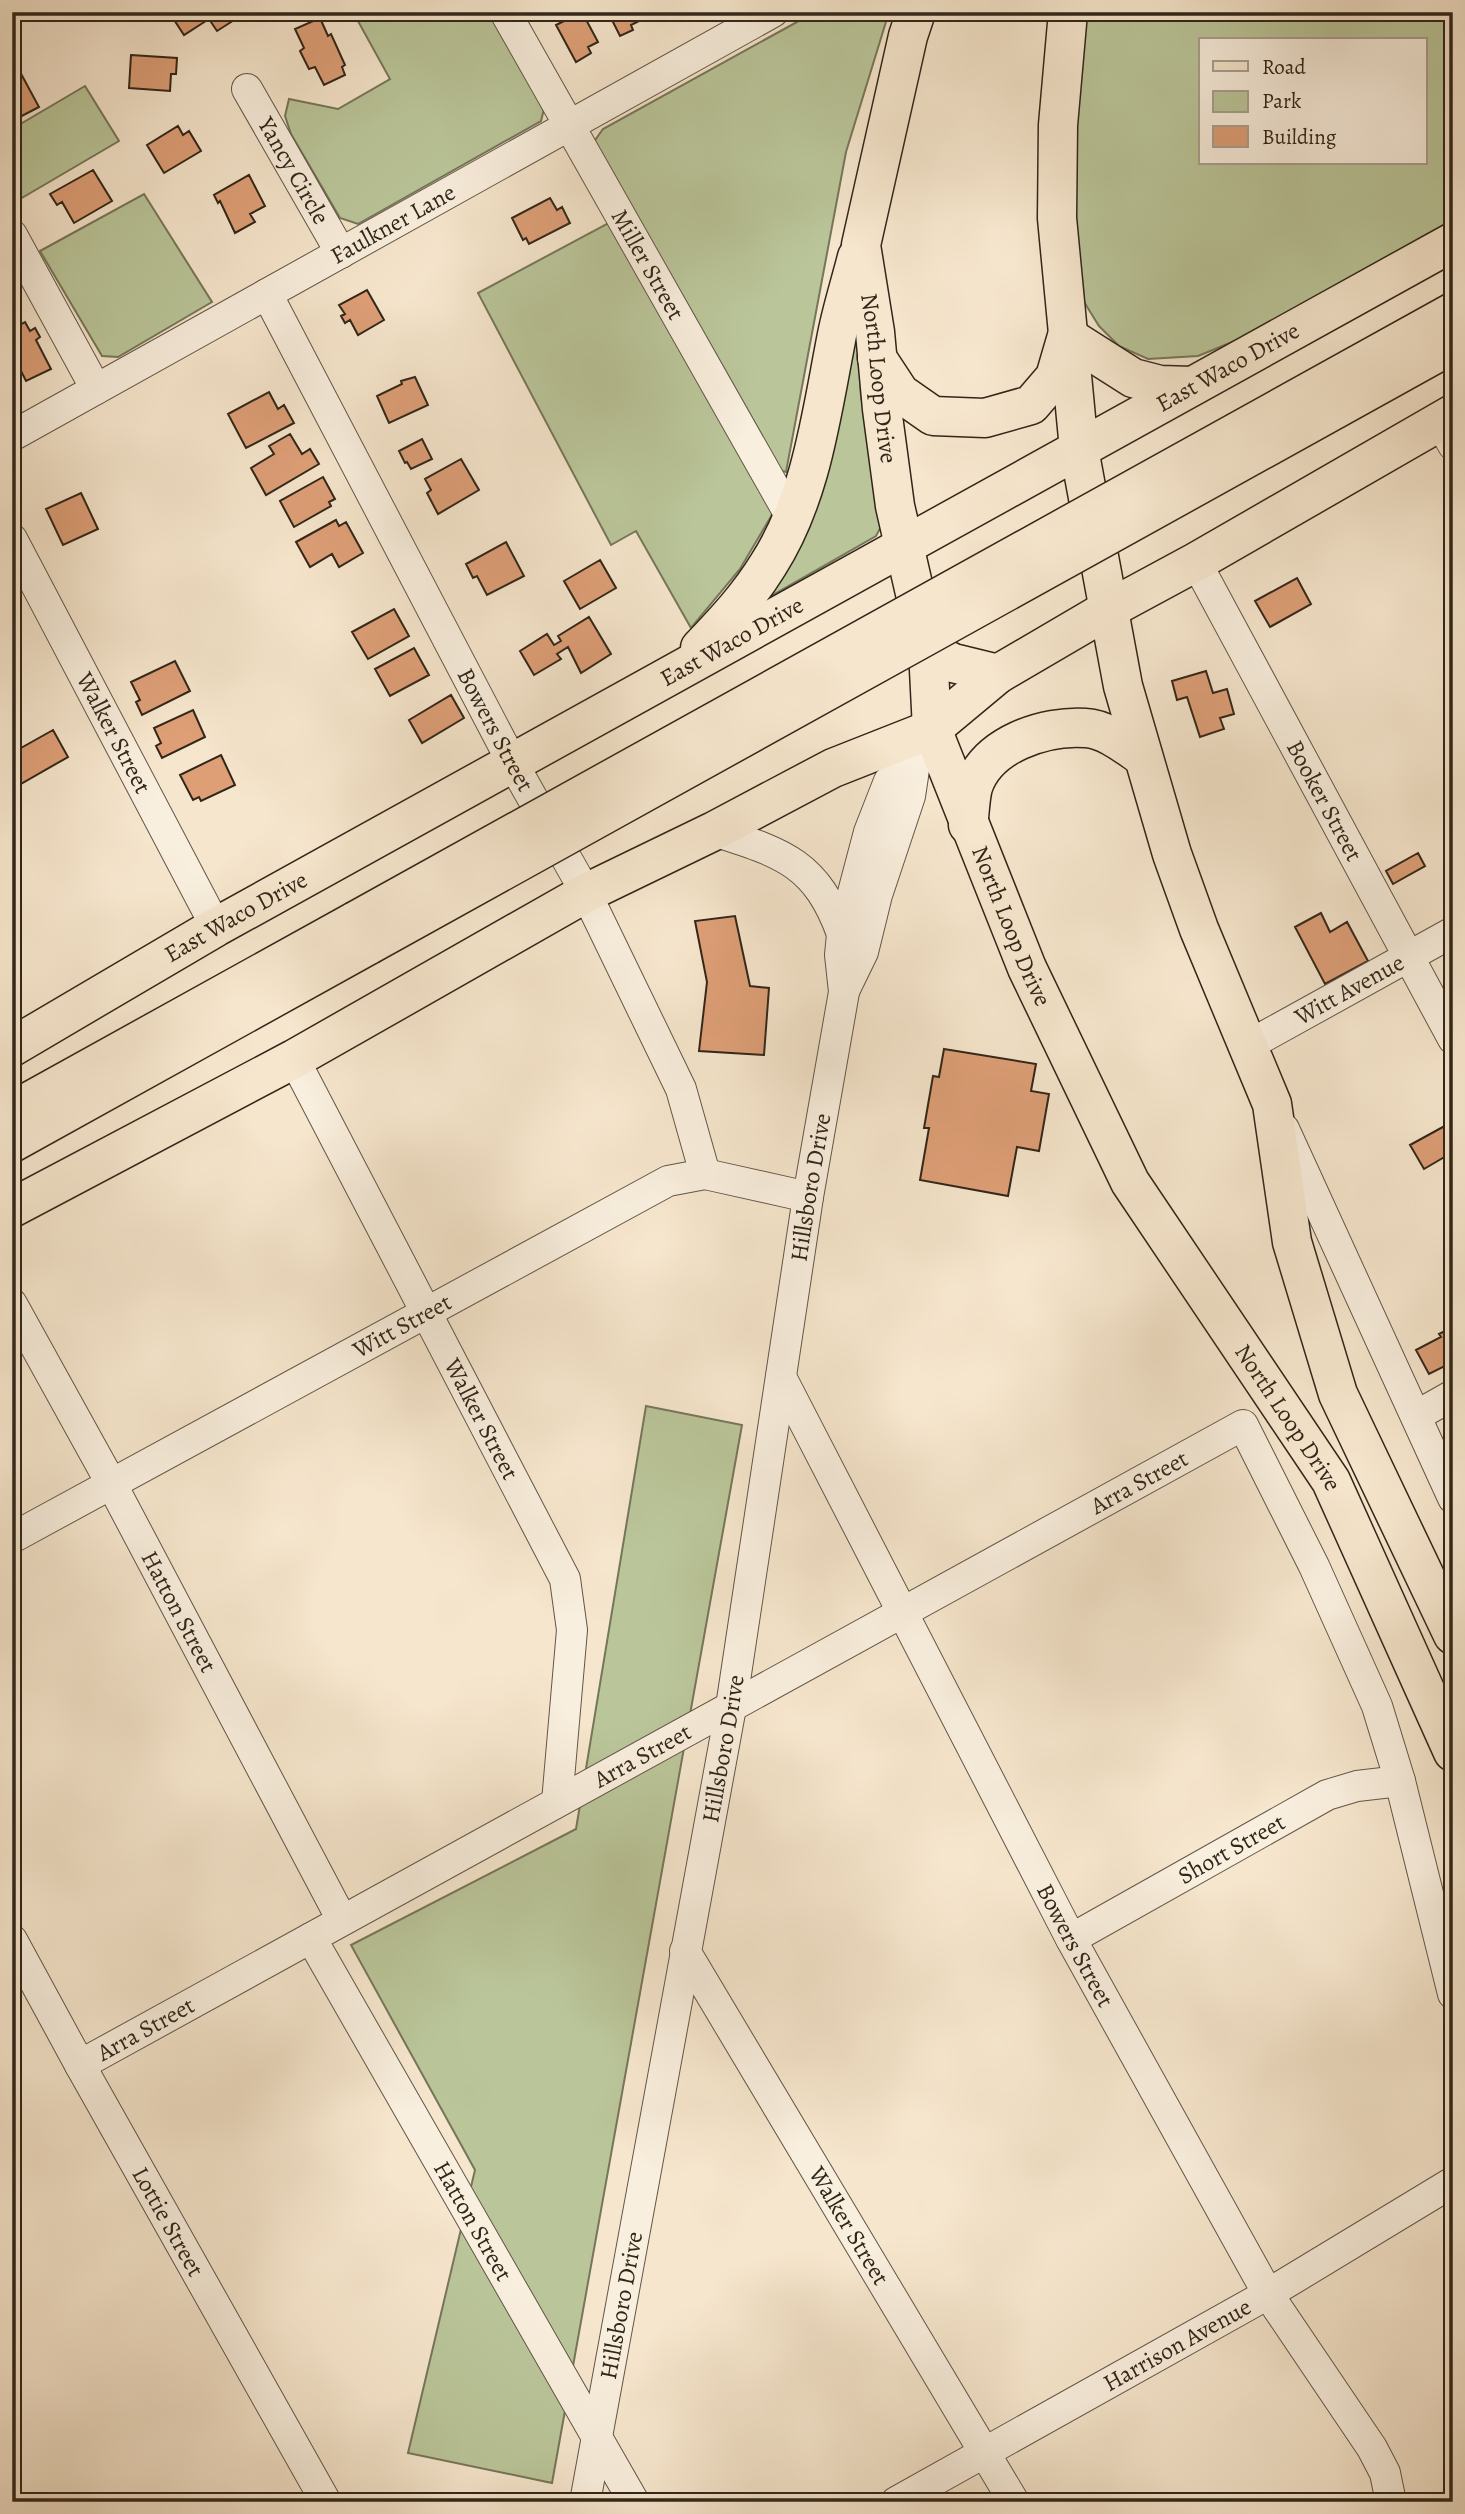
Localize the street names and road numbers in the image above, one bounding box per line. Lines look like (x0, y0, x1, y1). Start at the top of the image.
street label: Yancy Circle (250, 110, 337, 230)
street label: Faulkner Lane (325, 176, 461, 271)
street label: Miller Street (604, 203, 692, 326)
street label: North Loop Drive (853, 291, 905, 465)
street label: East Waco Drive (1150, 314, 1305, 419)
street label: East Waco Drive (654, 589, 809, 694)
street label: Bowers Street (450, 662, 542, 797)
street label: Walker Street (68, 666, 159, 799)
street label: Booker Street (1279, 734, 1370, 867)
street label: North Loop Drive (964, 841, 1059, 1012)
street label: East Waco Drive (158, 864, 313, 970)
street label: Witt Avenue (1288, 946, 1410, 1033)
street label: Hillsboro Drive (782, 1111, 838, 1264)
street label: Witt Street (346, 1286, 457, 1366)
street label: North Loop Drive (1227, 1338, 1349, 1496)
street label: Walker Street (436, 1352, 527, 1485)
street label: Arra Street (1084, 1442, 1194, 1522)
street label: Hatton Street (134, 1545, 224, 1678)
street label: Hillsboro Drive (694, 1672, 752, 1825)
street label: Arra Street (587, 1716, 697, 1796)
street label: Short Street (1172, 1806, 1291, 1892)
street label: Bowers Street (1029, 1878, 1122, 2013)
street label: Arra Street (90, 1989, 200, 2069)
street label: Hatton Street (426, 2155, 520, 2287)
street label: Walker Street (801, 2160, 897, 2291)
street label: Lottie Street (124, 2161, 212, 2282)
street label: Hillsboro Drive (592, 2229, 650, 2382)
street label: Harrison Avenue (1097, 2291, 1257, 2399)

